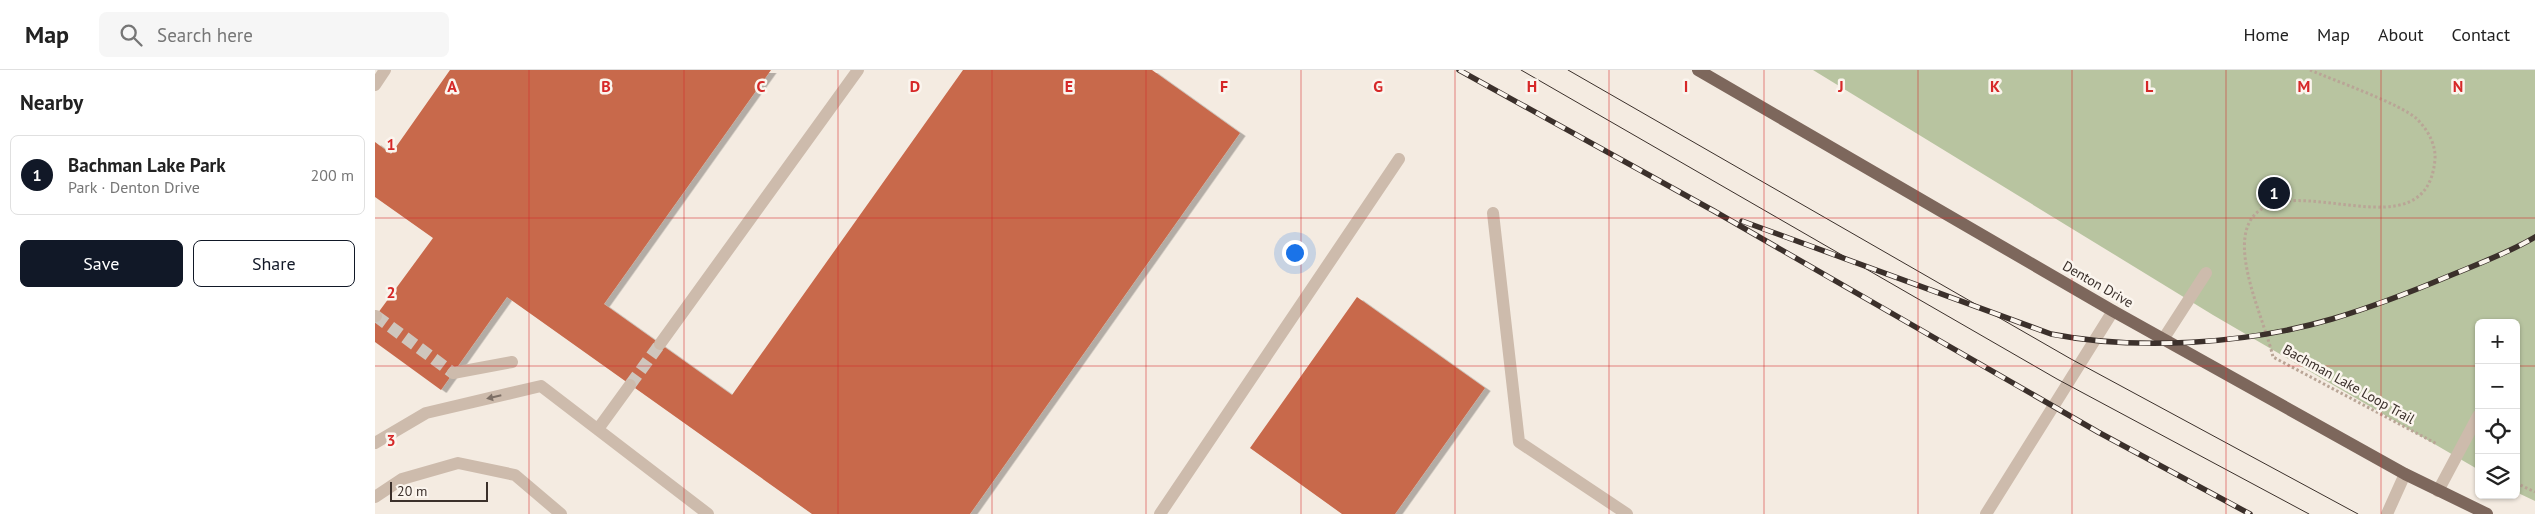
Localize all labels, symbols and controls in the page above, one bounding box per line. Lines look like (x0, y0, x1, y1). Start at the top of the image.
search box (99, 12, 449, 57)
text: Map (25, 19, 69, 50)
icon: search (117, 21, 145, 49)
text: Search here (157, 23, 253, 47)
text: Home (2243, 23, 2289, 46)
text: Map (2317, 23, 2350, 46)
text: About (2378, 23, 2424, 46)
text: Contact (2452, 23, 2510, 46)
text: A (447, 76, 457, 96)
text: B (601, 76, 611, 96)
text: C (757, 76, 766, 96)
text: D (910, 76, 920, 96)
text: E (1065, 76, 1073, 96)
text: F (1220, 76, 1228, 96)
text: G (1373, 76, 1383, 96)
text: H (1527, 76, 1537, 96)
text: I (1684, 76, 1688, 96)
text: J (1837, 76, 1844, 96)
text: K (1990, 76, 2000, 96)
text: L (2145, 76, 2154, 96)
text: M (2298, 76, 2310, 96)
text: N (2453, 76, 2463, 96)
text: Nearby (20, 89, 83, 116)
text: 1 (386, 134, 396, 154)
text: Bachman Lake Park (68, 153, 226, 177)
text: 1 (32, 165, 42, 185)
text: 200 m (311, 165, 354, 185)
pin: 1 (2258, 174, 2290, 212)
text: Park · Denton Drive (68, 177, 200, 197)
button: Save (20, 240, 183, 287)
button: Share (193, 240, 355, 287)
your location (1282, 240, 1308, 266)
street label: Denton Drive (2059, 257, 2137, 311)
text: 2 (386, 282, 396, 302)
map controls (2475, 319, 2520, 499)
button: + (2475, 319, 2520, 364)
street label: Bachman Lake Loop Trail (2280, 340, 2418, 428)
button: − (2475, 364, 2520, 409)
one-way arrow (486, 393, 501, 401)
button: locate (2475, 409, 2520, 454)
text: 3 (386, 430, 396, 450)
button: layers (2475, 454, 2520, 499)
scale bar (390, 479, 487, 502)
text: 20 m (397, 482, 427, 500)

